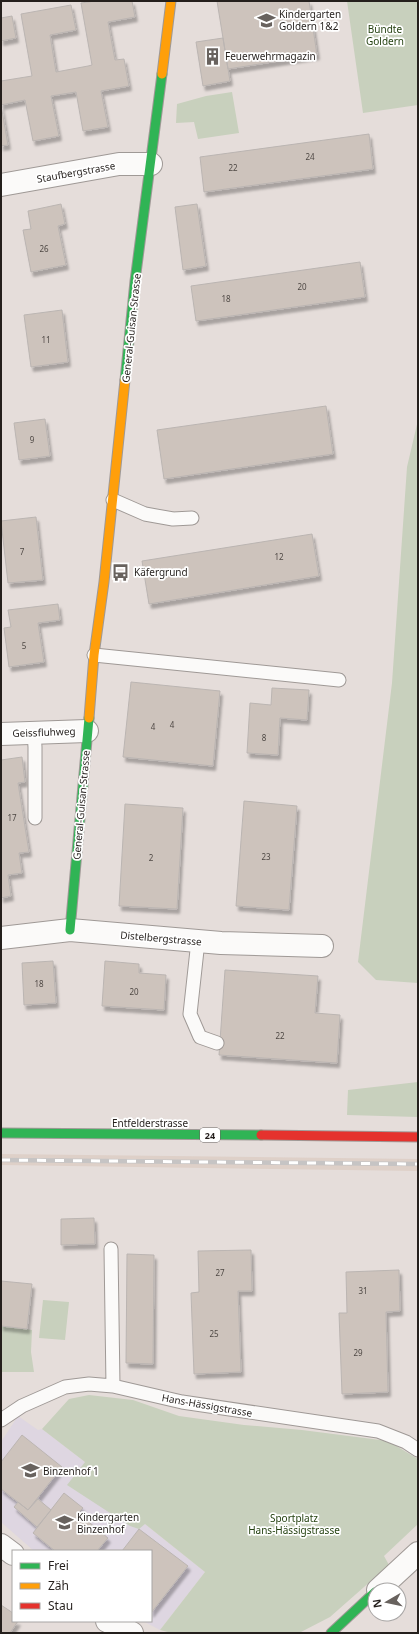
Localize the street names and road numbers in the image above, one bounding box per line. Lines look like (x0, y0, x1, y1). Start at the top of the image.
street label: Staufbergstrasse (36, 158, 117, 186)
street label: General-Guisan-Strasse (118, 272, 144, 383)
street label: Geissfluhweg (12, 724, 76, 740)
street label: General-Guisan-Strasse (69, 749, 93, 860)
street label: Distelbergstrasse (120, 927, 203, 949)
street label: Entfelderstrasse (112, 1116, 188, 1130)
road number: 24 (200, 1128, 220, 1142)
street label: Hans-Hässigstrasse (161, 1390, 254, 1420)

